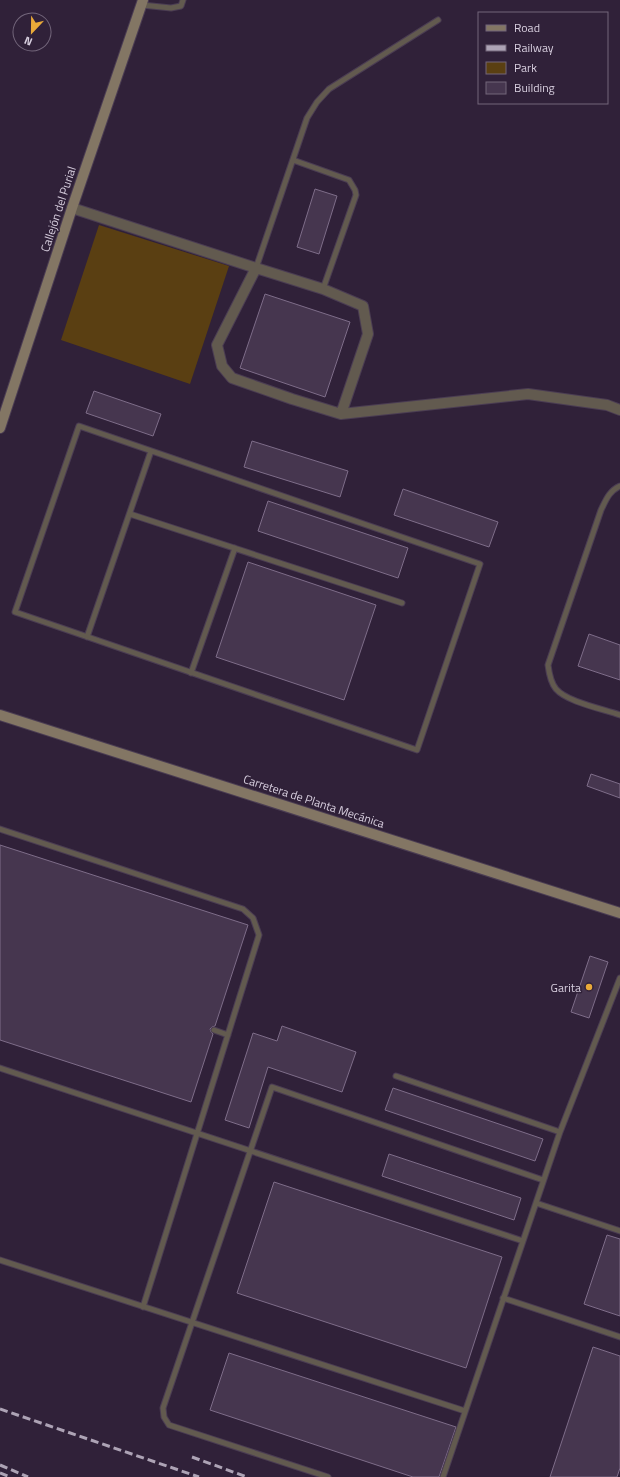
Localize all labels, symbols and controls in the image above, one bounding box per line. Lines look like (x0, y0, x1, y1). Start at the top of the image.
north arrow (12, 12, 52, 52)
legend (478, 12, 608, 104)
text: Road (514, 18, 540, 37)
text: N (22, 32, 35, 50)
text: Railway (514, 38, 554, 57)
text: Park (514, 58, 537, 77)
text: Building (514, 78, 555, 97)
street label: Callejón del Purial (35, 164, 81, 254)
street label: Carretera de Planta Mecánica (241, 769, 387, 833)
place label: Garita (551, 978, 581, 997)
marker: Garita (584, 982, 594, 992)

